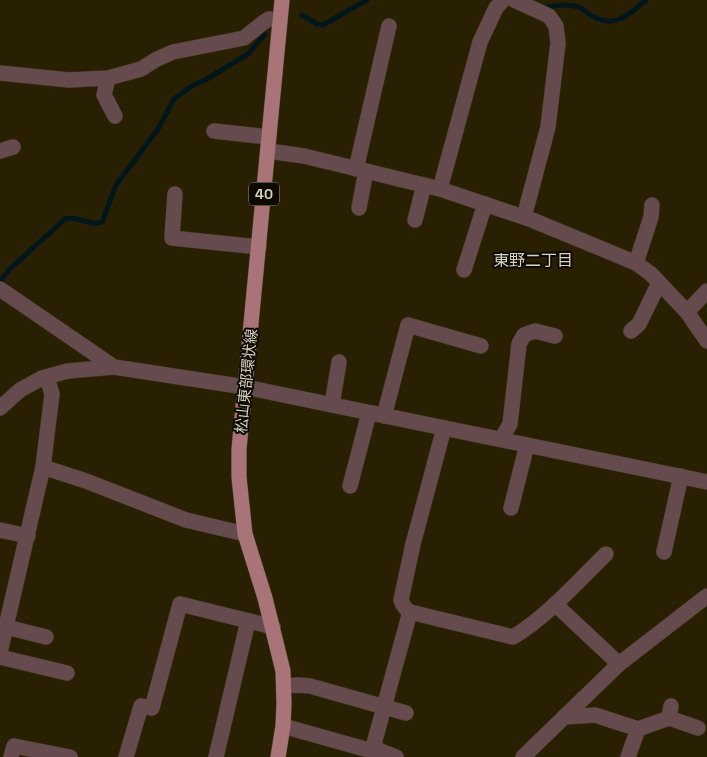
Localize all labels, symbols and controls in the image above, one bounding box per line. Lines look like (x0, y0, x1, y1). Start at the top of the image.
road number: 40 (249, 182, 279, 205)
district label: 東野二丁目 (493, 250, 573, 271)
street label: 松山東部環状線 (231, 328, 261, 434)

